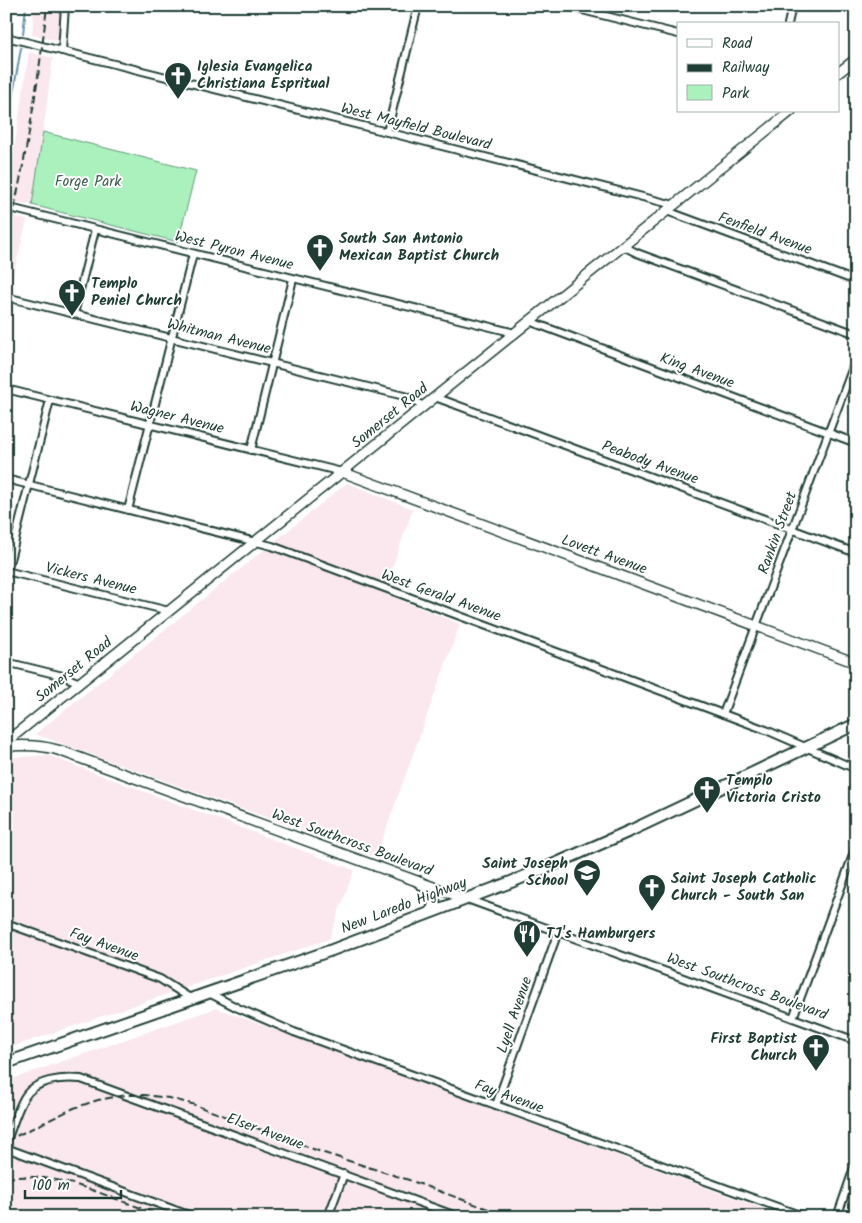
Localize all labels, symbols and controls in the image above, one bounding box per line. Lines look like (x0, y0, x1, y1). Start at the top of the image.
legend (677, 22, 840, 112)
text: Road (722, 32, 753, 56)
place label: Iglesia Evangelica Christiana Espritual (197, 55, 329, 96)
text: Railway (722, 56, 770, 80)
church icon: Iglesia Evangelica Christiana Espritual (163, 61, 193, 100)
text: Park (722, 82, 750, 106)
street label: West Mayfield Boulevard (338, 97, 494, 157)
park label: Forge Park (55, 170, 122, 194)
street label: Fenfield Avenue (715, 206, 816, 262)
street label: West Pyron Avenue (172, 225, 296, 277)
place label: South San Antonio Mexican Baptist Church (339, 227, 499, 268)
church icon: South San Antonio Mexican Baptist Church (305, 233, 335, 272)
place label: Templo Peniel Church (91, 272, 182, 313)
church icon: Templo Peniel Church (57, 278, 87, 317)
street label: Whitman Avenue (165, 312, 274, 362)
street label: King Avenue (656, 346, 738, 396)
street label: Somerset Road (346, 377, 434, 455)
street label: Wagner Avenue (128, 395, 227, 441)
street label: Peabody Avenue (598, 434, 702, 492)
street label: Rankin Street (752, 488, 804, 578)
street label: Lovett Avenue (558, 528, 651, 582)
street label: Vickers Avenue (43, 556, 140, 602)
street label: West Gerald Avenue (378, 563, 505, 629)
street label: Somerset Road (30, 631, 118, 709)
place label: Templo Victoria Cristo (726, 769, 821, 810)
church icon: Templo Victoria Cristo (692, 775, 722, 814)
street label: West Southcross Boulevard (268, 803, 436, 883)
place label: Saint Joseph School (482, 852, 568, 893)
school or university icon: Saint Joseph School (572, 858, 602, 897)
place label: Saint Joseph Catholic Church - South San (671, 867, 817, 908)
street label: New Laredo Highway (338, 871, 471, 941)
church icon: Saint Joseph Catholic Church - South San (637, 873, 667, 912)
restaurant icon: TJ's Hamburgers (512, 919, 542, 958)
street label: Fay Avenue (66, 921, 142, 969)
place label: TJ's Hamburgers (546, 922, 655, 946)
street label: West Southcross Boulevard (663, 947, 831, 1027)
street label: Lyell Avenue (491, 973, 539, 1056)
place label: First Baptist Church (710, 1027, 797, 1068)
church icon: First Baptist Church (801, 1033, 831, 1072)
street label: Fay Avenue (471, 1073, 547, 1121)
street label: Elser Avenue (223, 1107, 307, 1157)
scale bar (25, 1168, 121, 1200)
text: 100 m (32, 1174, 70, 1198)

